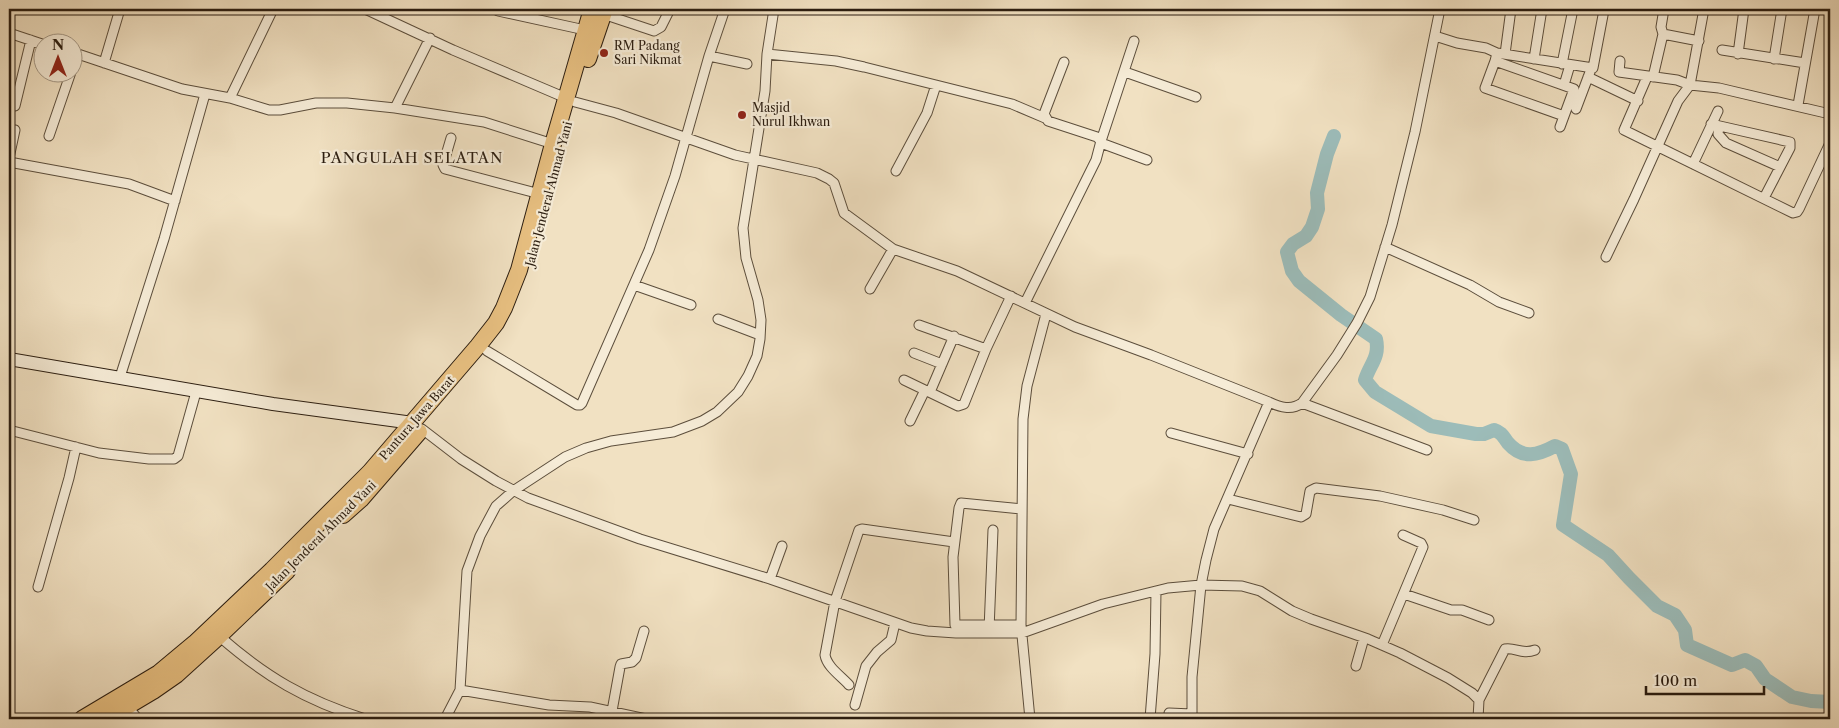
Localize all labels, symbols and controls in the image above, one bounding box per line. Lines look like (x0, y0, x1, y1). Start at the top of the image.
north arrow (32, 32, 82, 82)
text: N (52, 36, 64, 54)
place label: RM Padang Sari Nikmat (614, 38, 682, 67)
marker: RM Padang Sari Nikmat (598, 47, 610, 59)
place label: Masjid Nurul Ikhwan (752, 100, 831, 129)
marker: Masjid Nurul Ikhwan (736, 109, 748, 121)
street label: Jalan Jenderal Ahmad Yani (521, 119, 575, 270)
district label: PANGULAH SELATAN (321, 148, 503, 167)
street label: Pantura Jawa Barat (376, 372, 458, 463)
street label: Jalan Jenderal Ahmad Yani (261, 477, 379, 595)
scale bar (1646, 663, 1764, 695)
text: 100 m (1654, 671, 1697, 690)

